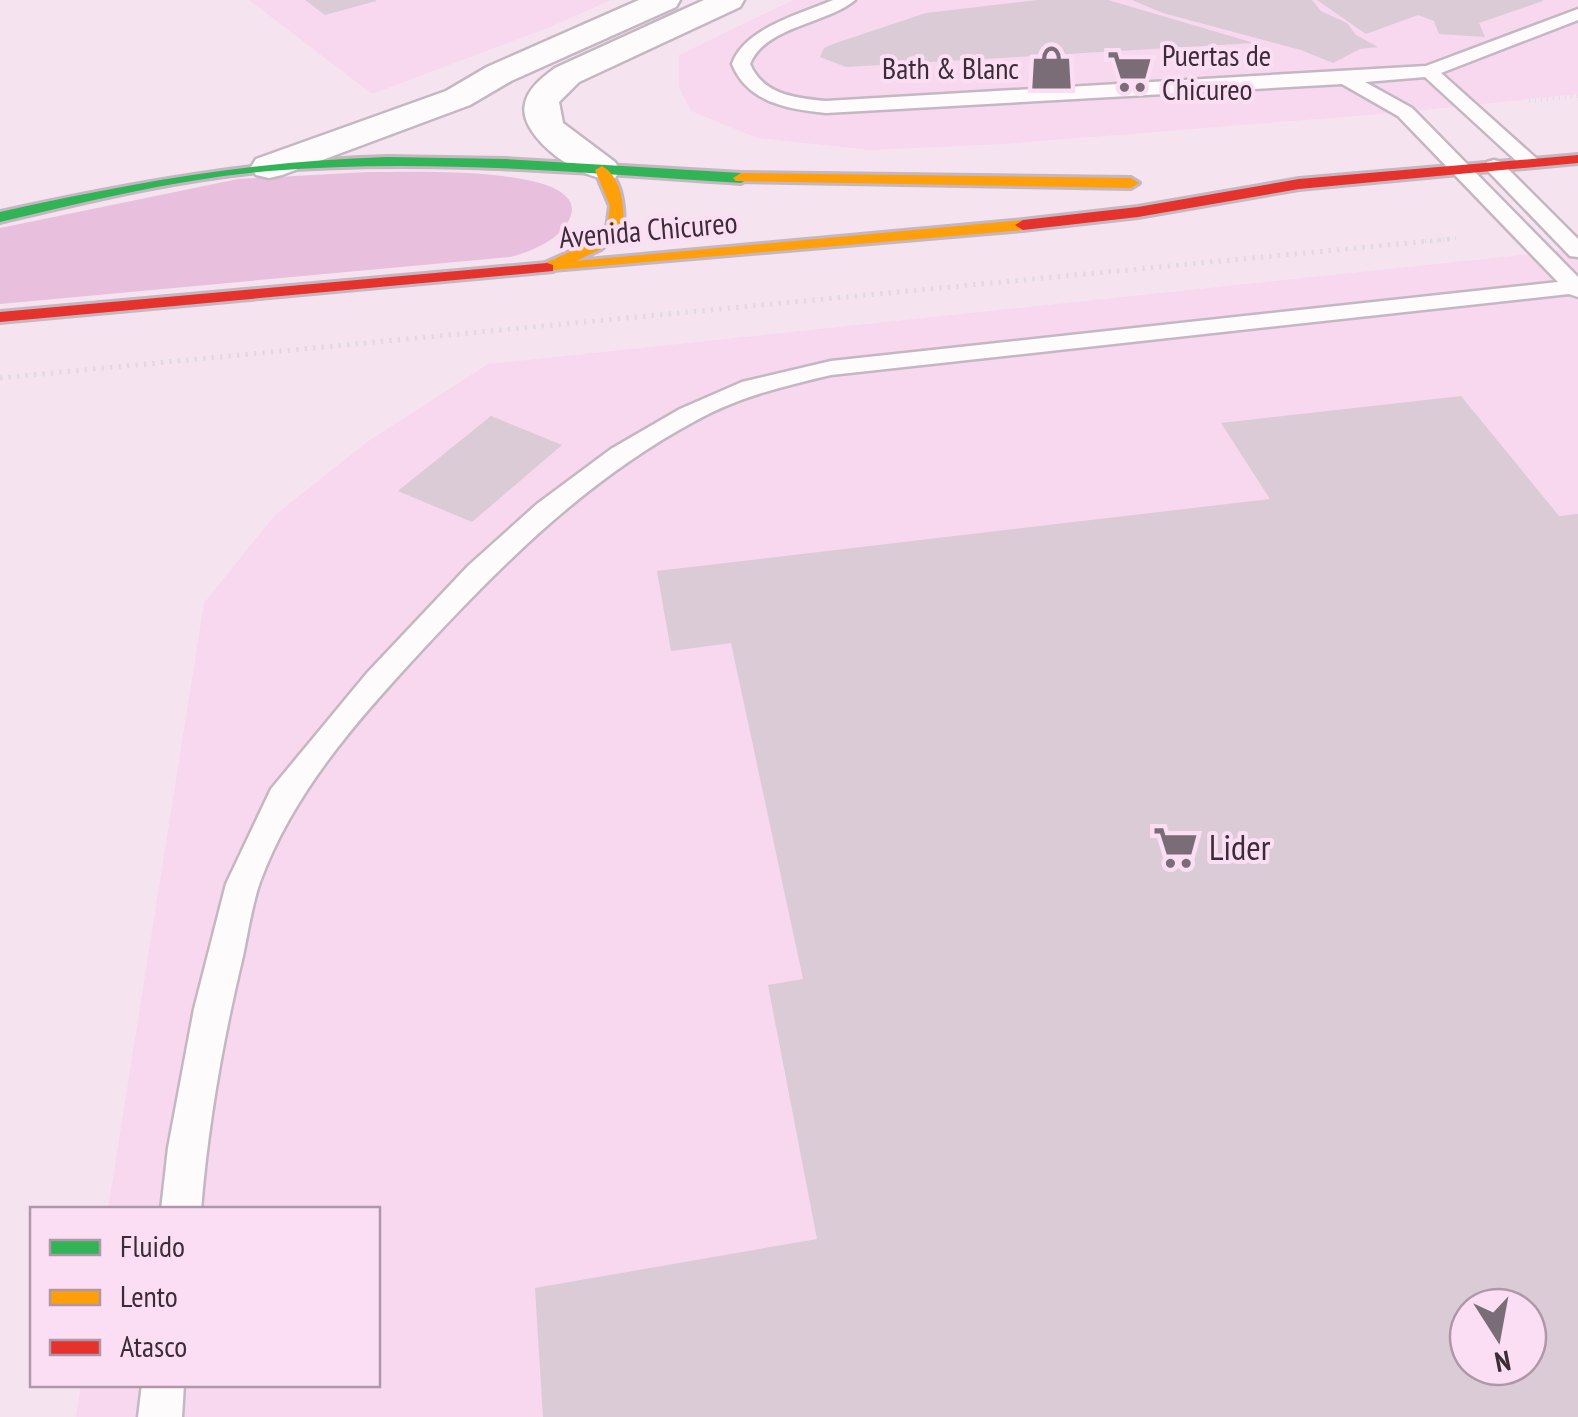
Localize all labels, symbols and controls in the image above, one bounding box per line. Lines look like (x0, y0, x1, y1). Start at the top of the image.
place label: Puertas de Chicureo (1162, 35, 1271, 108)
shop icon: Bath & Blanc (1028, 43, 1076, 91)
supermarket icon: Puertas de Chicureo (1105, 47, 1153, 95)
place label: Bath & Blanc (882, 48, 1019, 87)
street label: Avenida Chicureo (557, 202, 739, 256)
supermarket icon: Lider (1152, 823, 1200, 871)
place label: Lider (1209, 824, 1271, 870)
legend (30, 1207, 380, 1387)
text: Fluido (120, 1226, 185, 1265)
text: Lento (120, 1276, 178, 1315)
north arrow (1448, 1287, 1548, 1387)
text: Atasco (120, 1326, 187, 1365)
text: N (1492, 1342, 1514, 1382)

